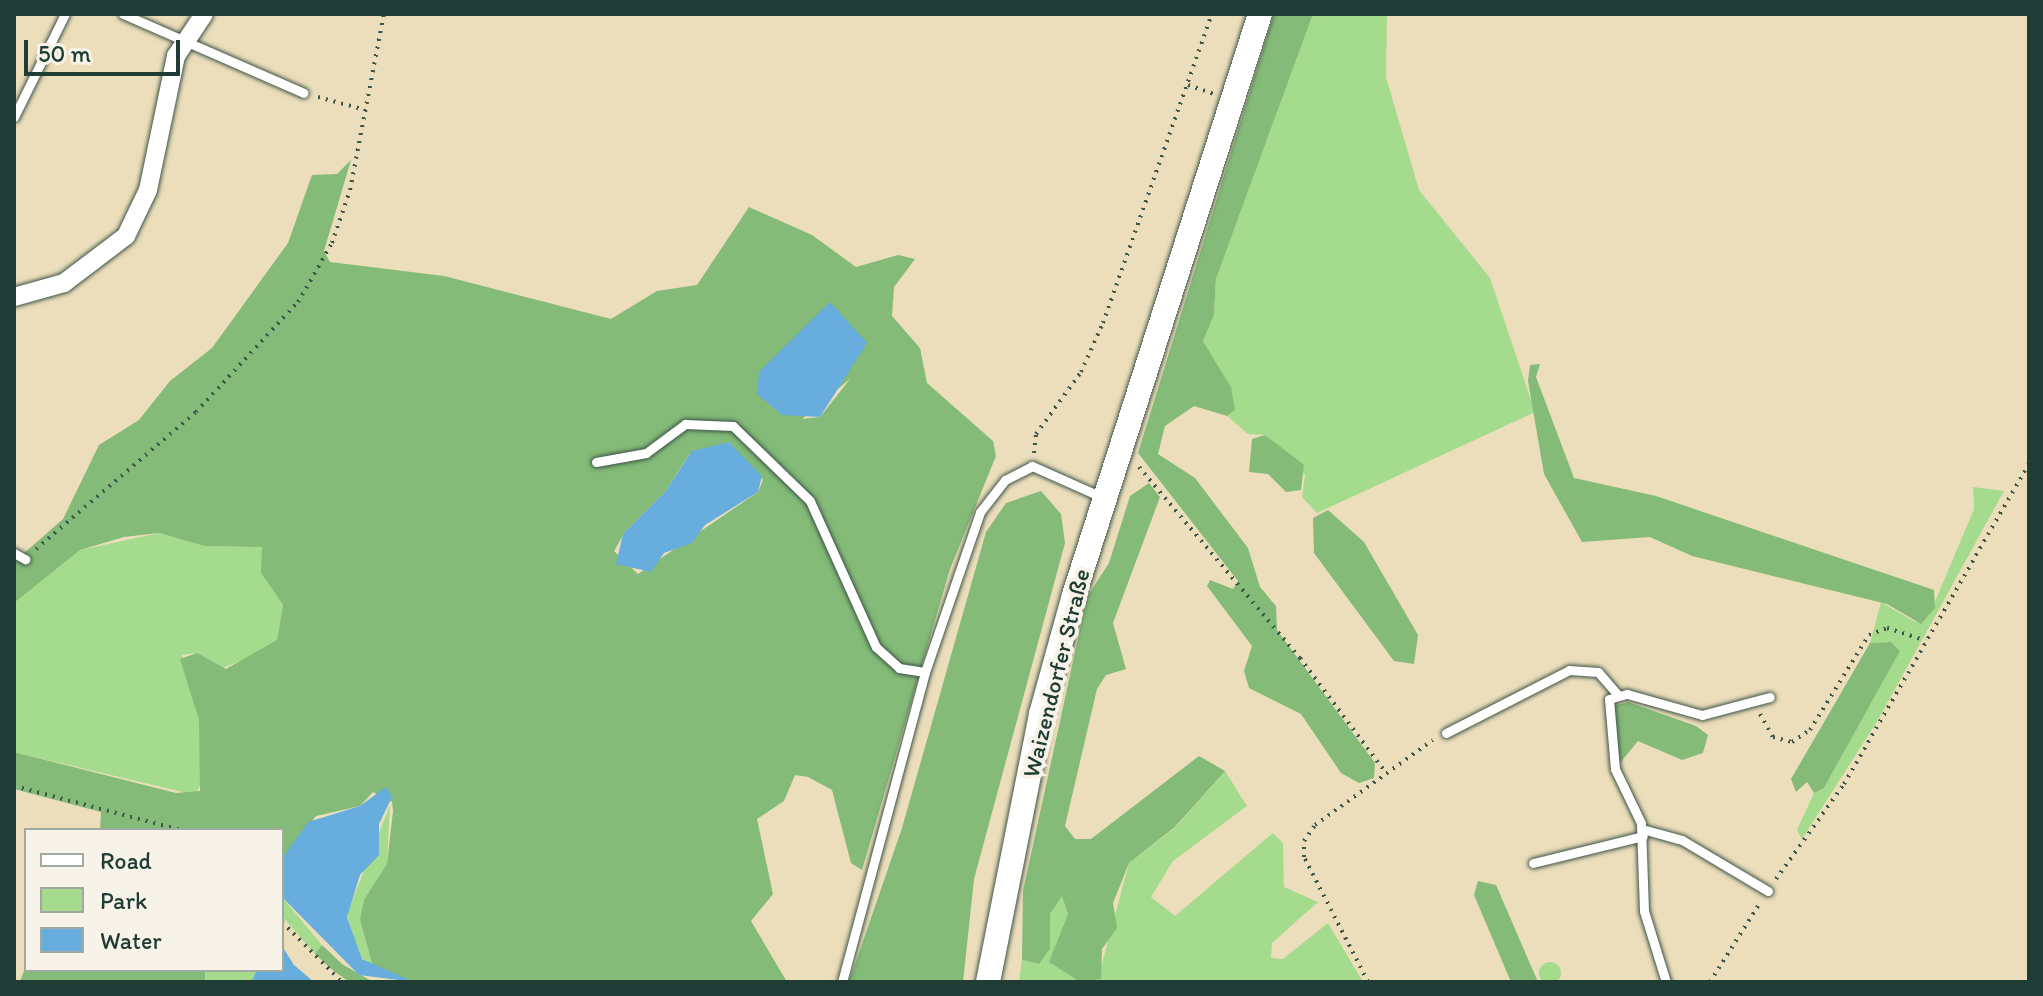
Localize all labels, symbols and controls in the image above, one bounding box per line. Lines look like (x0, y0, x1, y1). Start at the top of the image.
scale bar (28, 24, 184, 74)
text: 50 m (38, 39, 91, 68)
street label: Waizendorfer Straße (1016, 566, 1096, 780)
legend (24, 828, 284, 972)
text: Road (100, 846, 152, 875)
text: Park (100, 886, 147, 915)
text: Water (100, 926, 162, 955)

